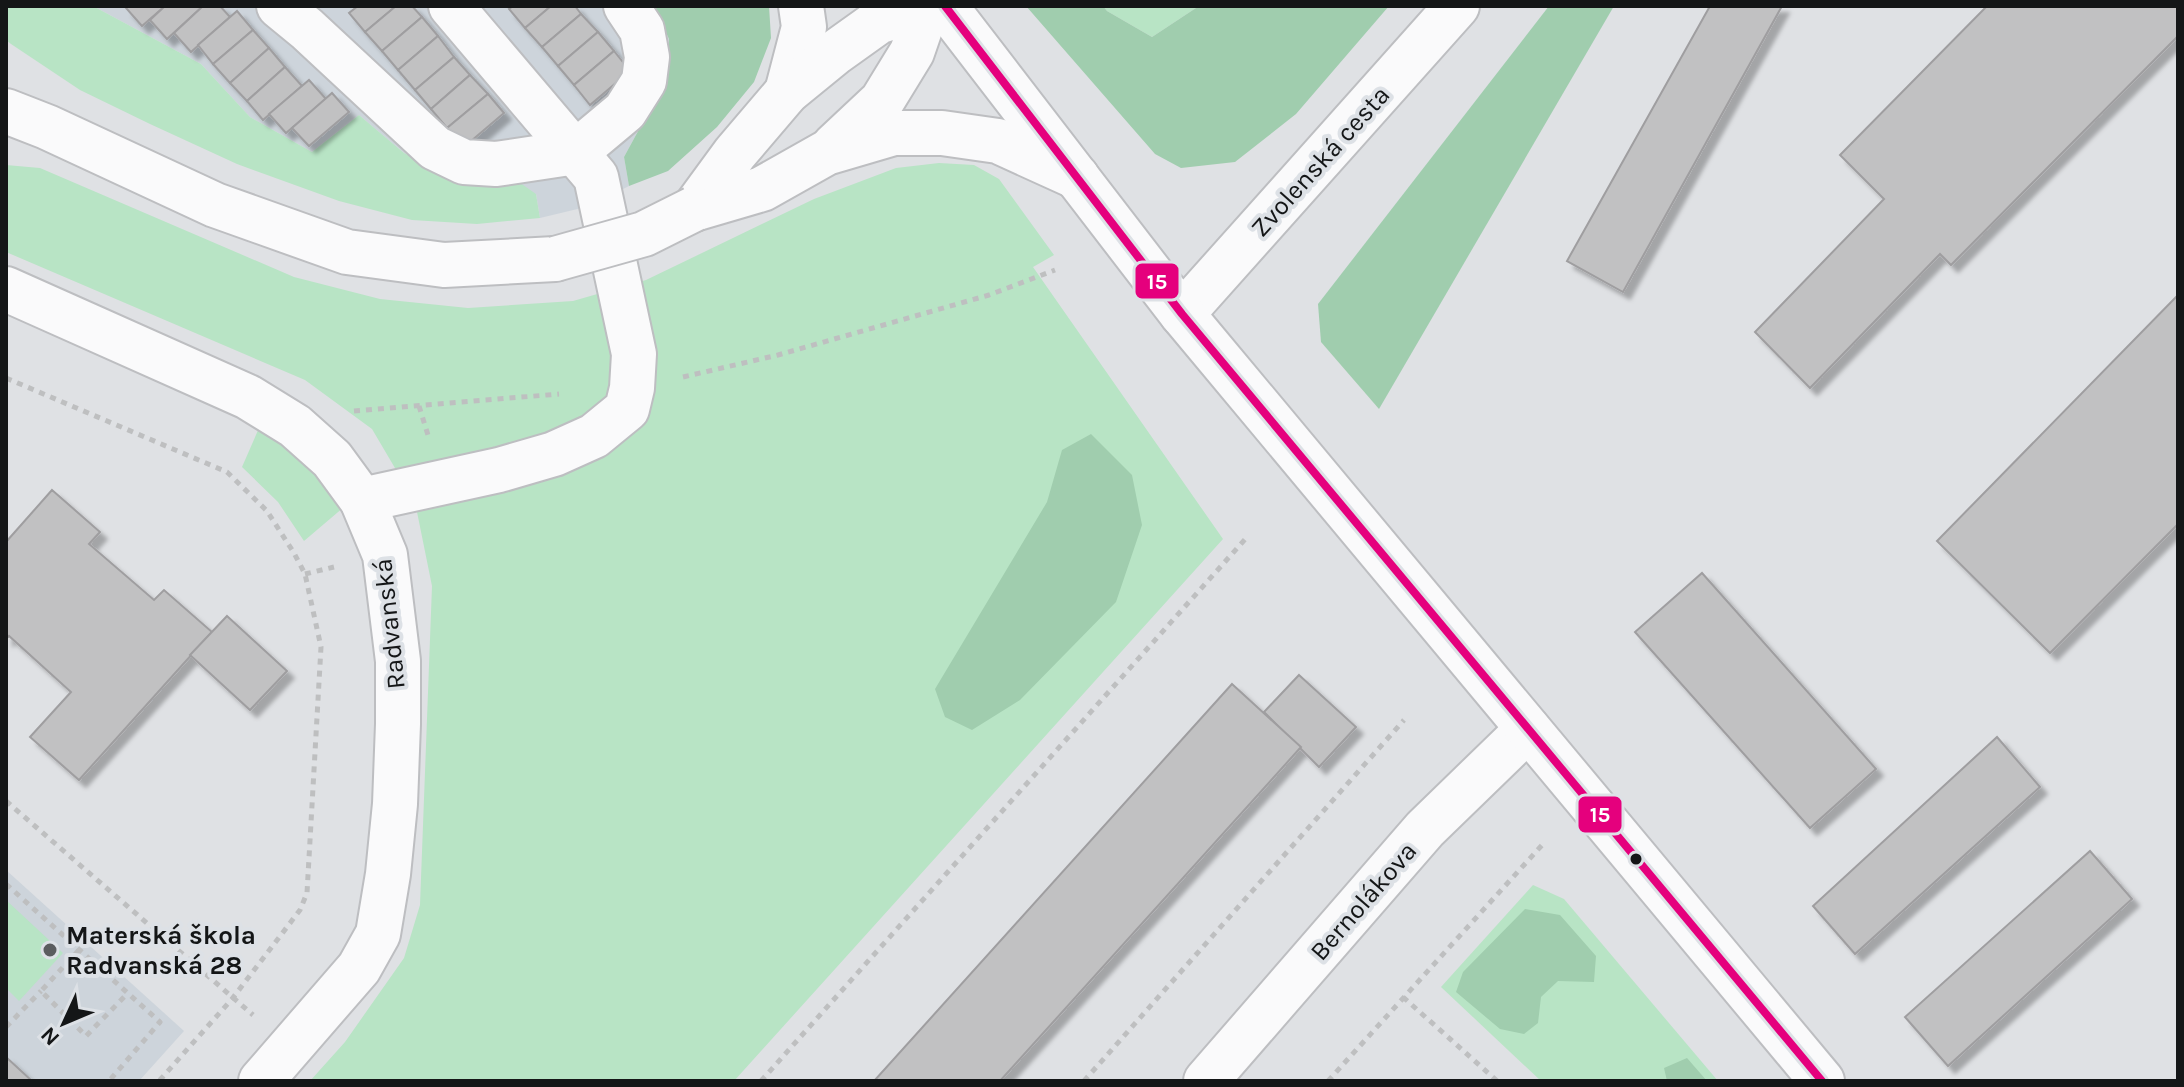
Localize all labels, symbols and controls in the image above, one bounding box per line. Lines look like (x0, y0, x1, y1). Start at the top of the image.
street label: Zvolenská cesta (1245, 80, 1396, 243)
line badge: 15 (1134, 262, 1180, 300)
text: 15 (1147, 269, 1167, 295)
street label: Radvanská (367, 557, 412, 691)
line badge: 15 (1577, 795, 1623, 834)
text: 15 (1590, 802, 1610, 828)
street label: Bernolákova (1304, 836, 1423, 967)
unlabelled marker (1628, 851, 1644, 867)
place label: Materská škola Radvanská 28 (66, 920, 256, 981)
marker: Materská škola Radvanská 28 (41, 941, 59, 959)
north arrow (24, 983, 104, 1063)
text: N (35, 1021, 65, 1051)

